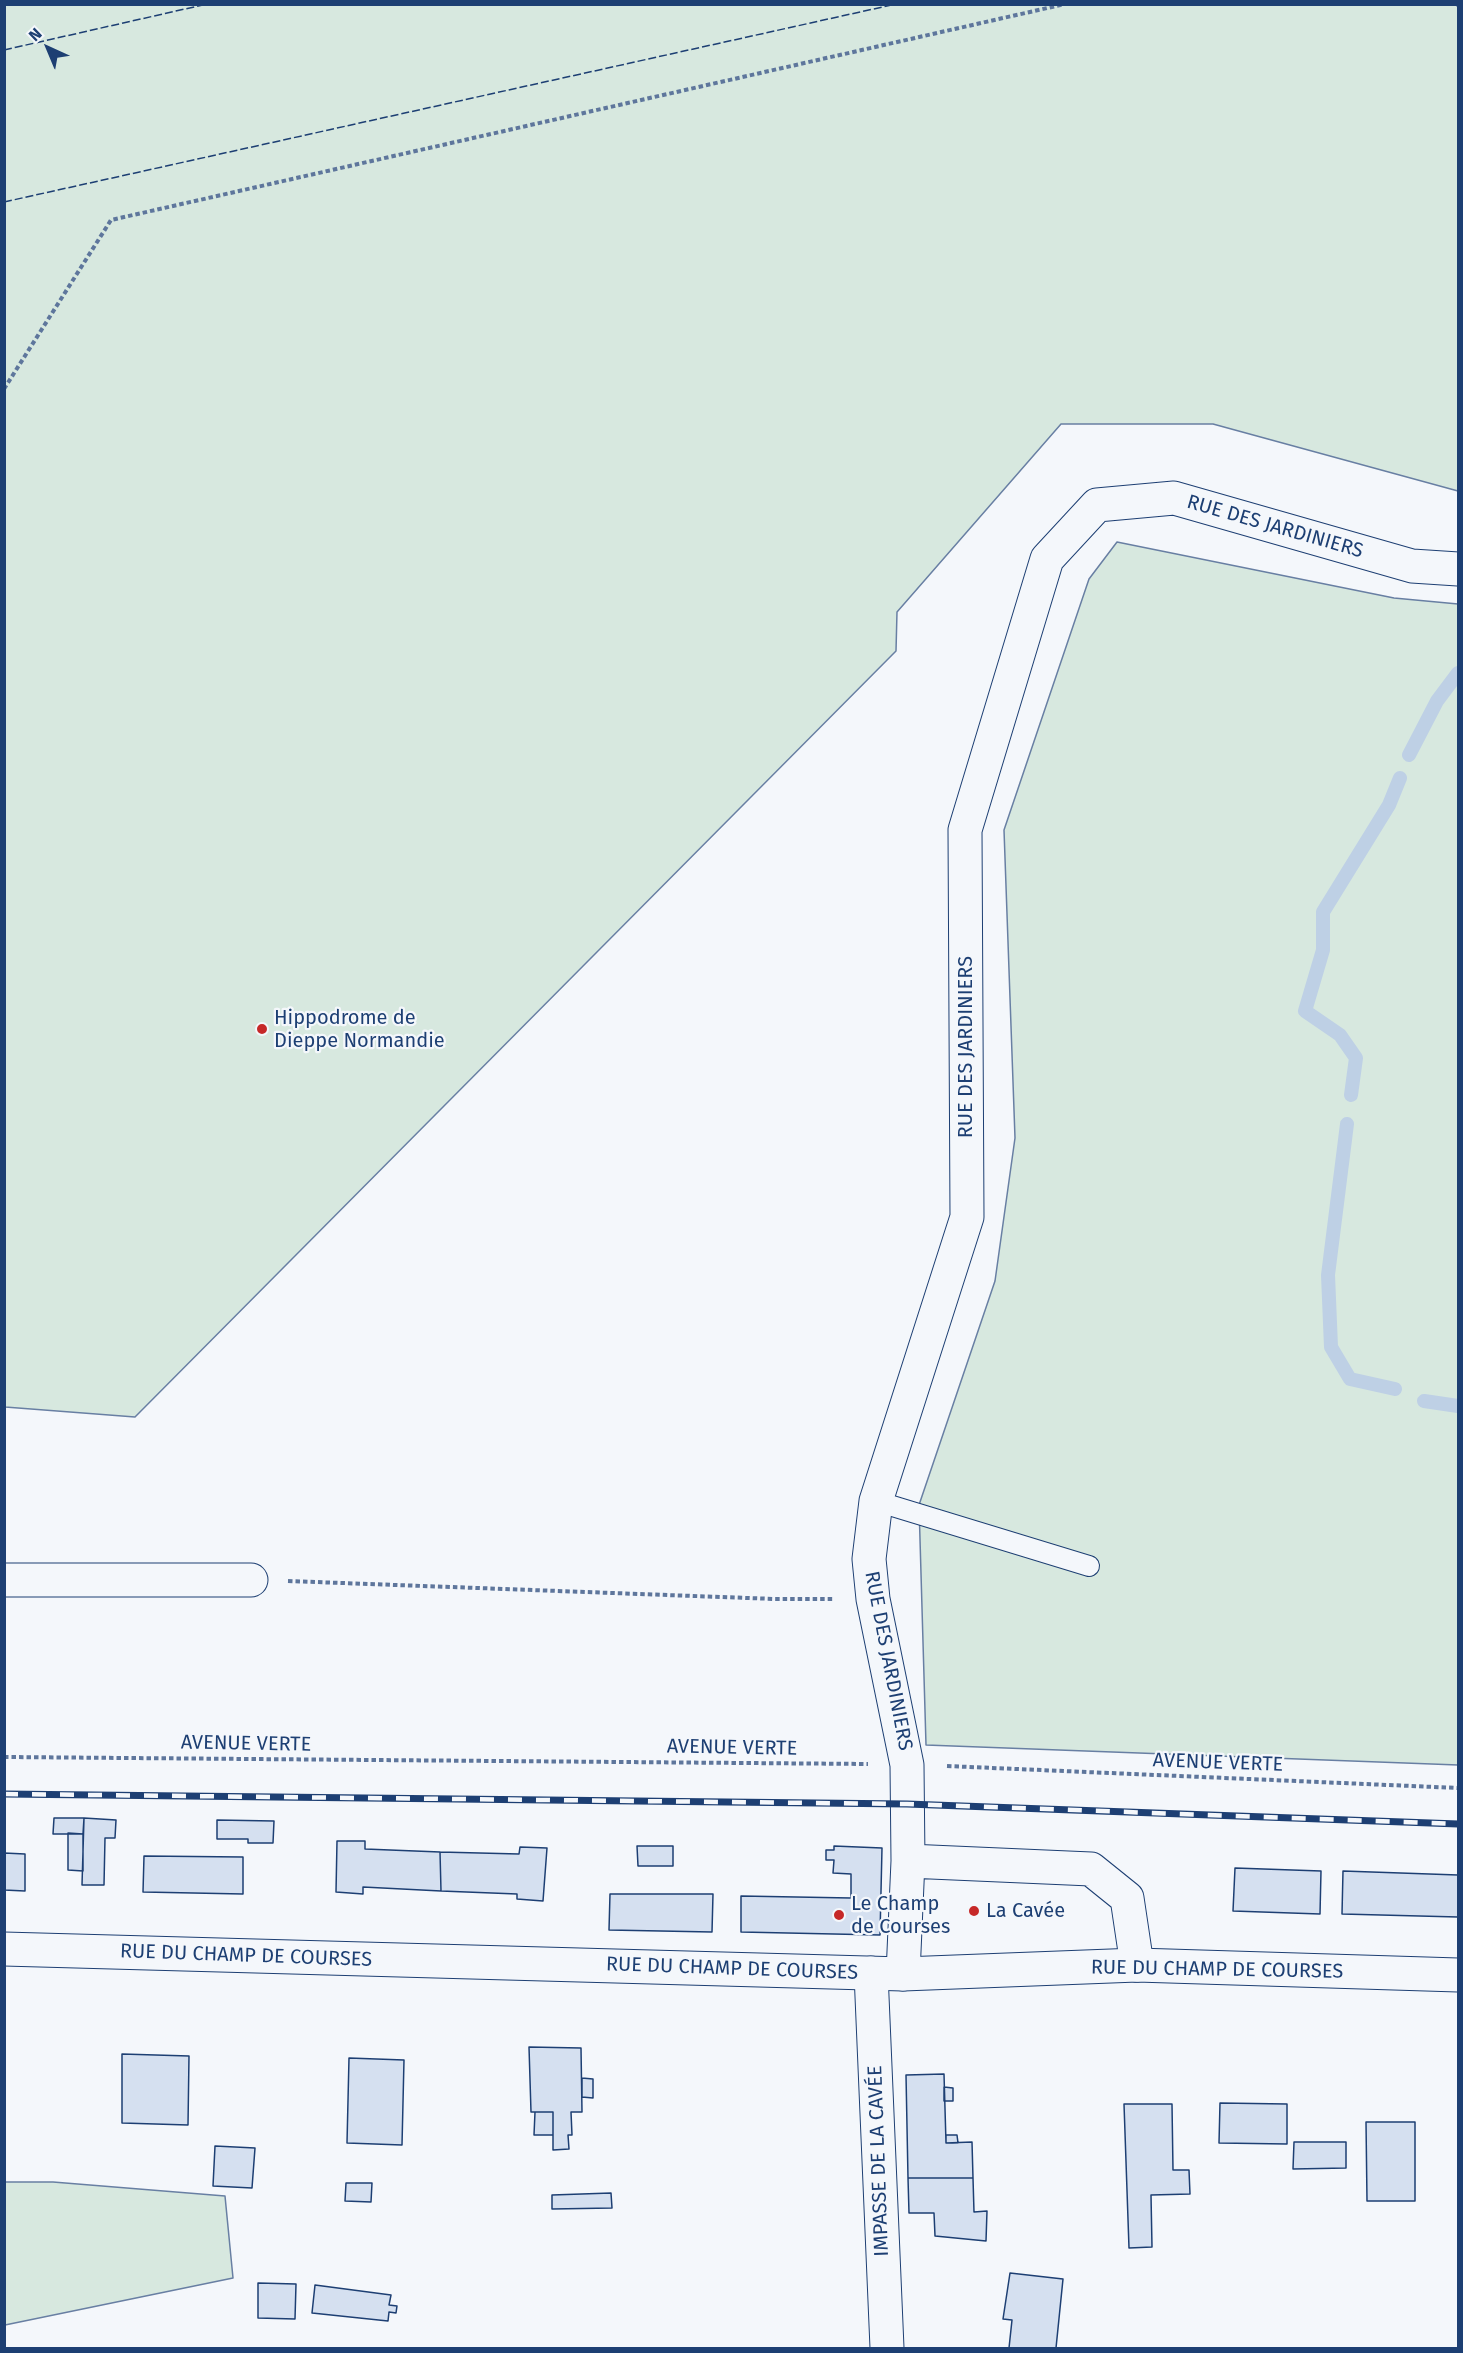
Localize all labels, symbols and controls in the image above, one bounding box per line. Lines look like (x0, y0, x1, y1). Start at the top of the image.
north arrow (18, 18, 78, 78)
text: N (25, 24, 46, 45)
street label: RUE DES JARDINIERS (1184, 490, 1366, 564)
street label: RUE DES JARDINIERS (954, 956, 978, 1138)
place label: Hippodrome de Dieppe Normandie (274, 1006, 445, 1053)
marker: Hippodrome de Dieppe Normandie (255, 1022, 269, 1036)
street label: RUE DES JARDINIERS (859, 1569, 917, 1753)
street label: AVENUE VERTE (181, 1731, 311, 1757)
street label: AVENUE VERTE (667, 1735, 797, 1761)
street label: AVENUE VERTE (1152, 1749, 1284, 1777)
place label: Le Champ de Courses (851, 1892, 950, 1939)
place label: La Cavée (986, 1899, 1065, 1923)
marker: La Cavée (967, 1904, 981, 1918)
marker: Le Champ de Courses (832, 1908, 846, 1922)
street label: RUE DU CHAMP DE COURSES (119, 1940, 373, 1972)
street label: RUE DU CHAMP DE COURSES (605, 1953, 859, 1985)
street label: RUE DU CHAMP DE COURSES (1091, 1956, 1343, 1984)
street label: IMPASSE DE LA CAVÉE (864, 2065, 894, 2257)

